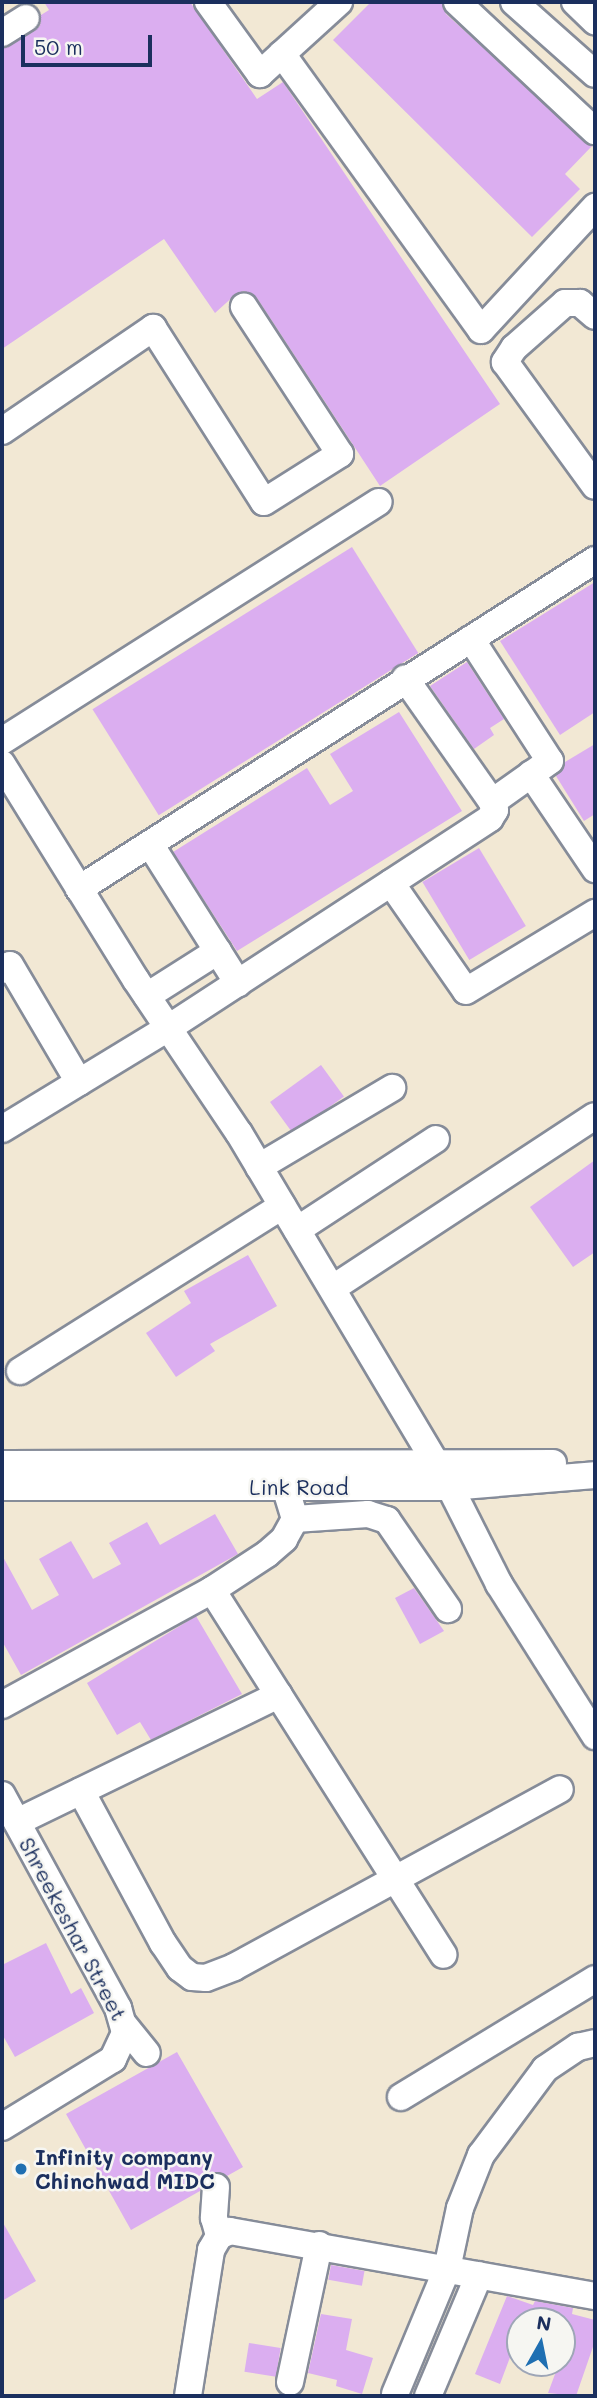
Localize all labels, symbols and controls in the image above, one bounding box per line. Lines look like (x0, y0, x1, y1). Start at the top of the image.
scale bar (24, 21, 156, 65)
text: 50 m (34, 33, 83, 60)
street label: Link Road (249, 1474, 349, 1500)
street label: Shreekeshar Street (14, 1833, 132, 2025)
place label: Infinity company Chinchwad MIDC (35, 2144, 215, 2194)
marker: Infinity company Chinchwad MIDC (13, 2161, 29, 2177)
north arrow (506, 2307, 576, 2377)
text: N (535, 2309, 553, 2336)

